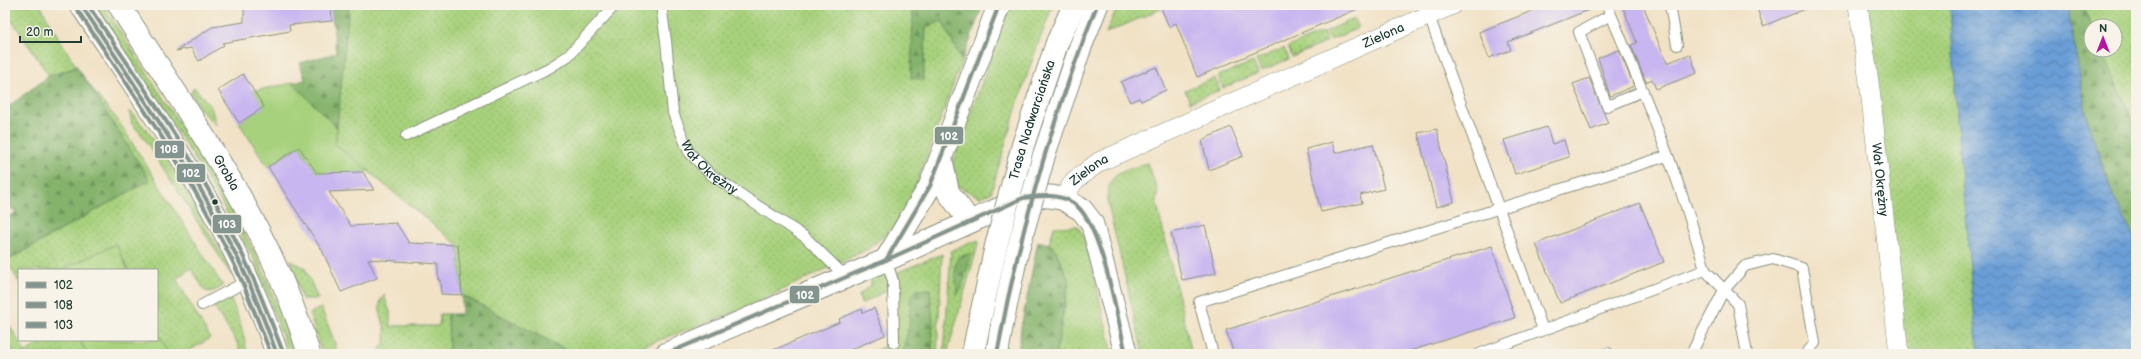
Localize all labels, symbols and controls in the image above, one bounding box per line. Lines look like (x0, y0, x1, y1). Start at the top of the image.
scale bar (20, 18, 81, 44)
north arrow (2083, 18, 2123, 58)
street label: Zielona (1360, 19, 1407, 52)
text: N (2099, 22, 2107, 35)
text: 20 m (26, 25, 53, 40)
street label: Trasa Nadwarciańska (1006, 58, 1059, 182)
line badge: 102 (934, 126, 964, 145)
text: 102 (940, 130, 958, 143)
street label: Wał Okrężny (677, 138, 741, 198)
line badge: 108 (154, 140, 185, 159)
street label: Wał Okrężny (1868, 142, 1892, 217)
text: 108 (160, 143, 178, 156)
street label: Zielona (1066, 151, 1111, 190)
street label: Grobla (209, 152, 243, 194)
line badge: 102 (176, 163, 206, 183)
text: 102 (182, 167, 200, 180)
unlabelled marker (210, 197, 220, 207)
line badge: 103 (212, 214, 242, 234)
text: 103 (218, 218, 237, 231)
legend (18, 269, 158, 341)
text: 102 (54, 278, 73, 293)
line badge: 102 (789, 285, 820, 304)
text: 102 (796, 289, 814, 302)
text: 108 (54, 298, 73, 313)
text: 103 (54, 318, 73, 333)

